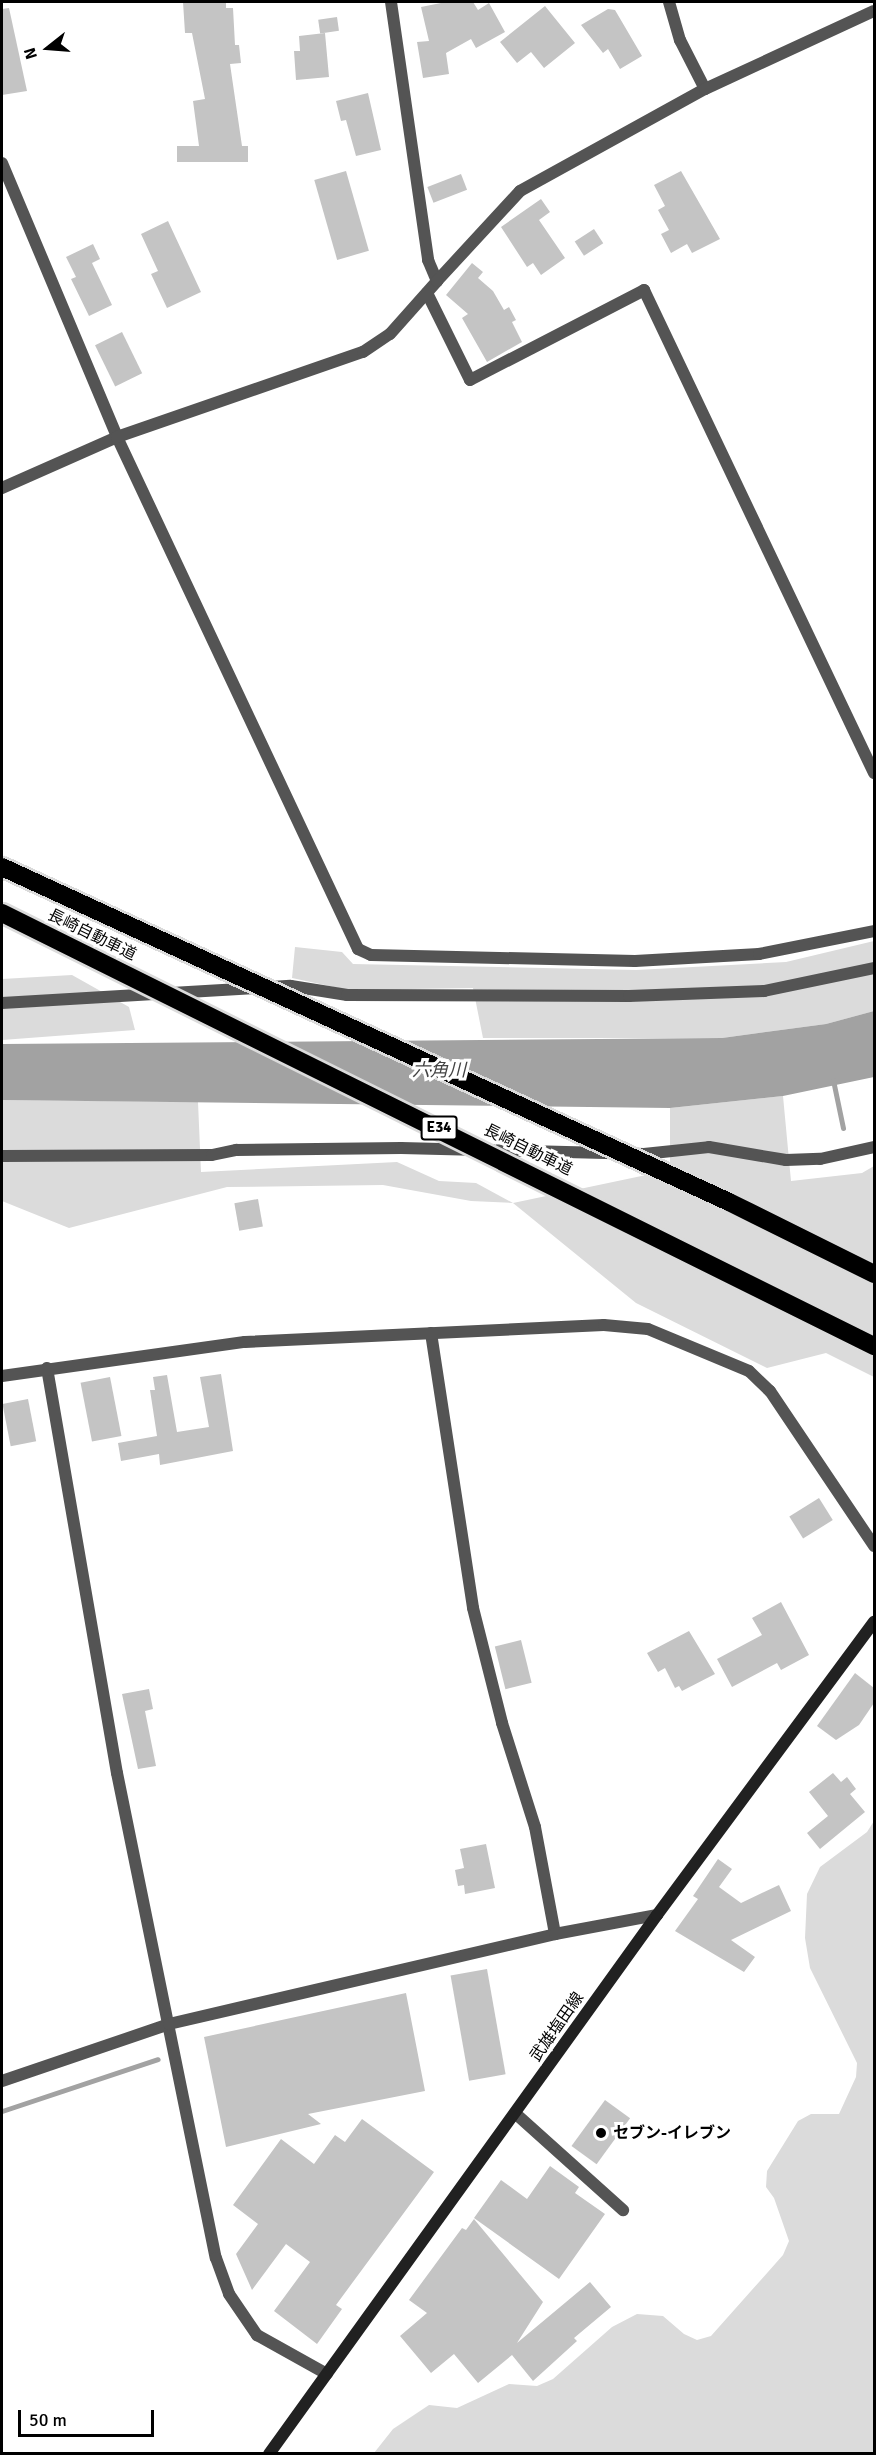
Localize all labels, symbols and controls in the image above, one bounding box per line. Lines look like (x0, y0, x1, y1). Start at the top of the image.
north arrow (18, 18, 78, 78)
text: N (20, 45, 42, 62)
street label: 長崎自動車道 (45, 905, 139, 965)
water label: 六角川 (412, 1059, 466, 1081)
road number: E34 (420, 1116, 458, 1140)
street label: 長崎自動車道 (481, 1120, 575, 1180)
street label: 武雄塩田線 (526, 1989, 588, 2065)
place label: セブン-イレブン (613, 2123, 731, 2143)
marker: セブン-イレブン (594, 2126, 608, 2140)
scale bar (21, 2398, 158, 2436)
text: 50 m (29, 2409, 67, 2431)

